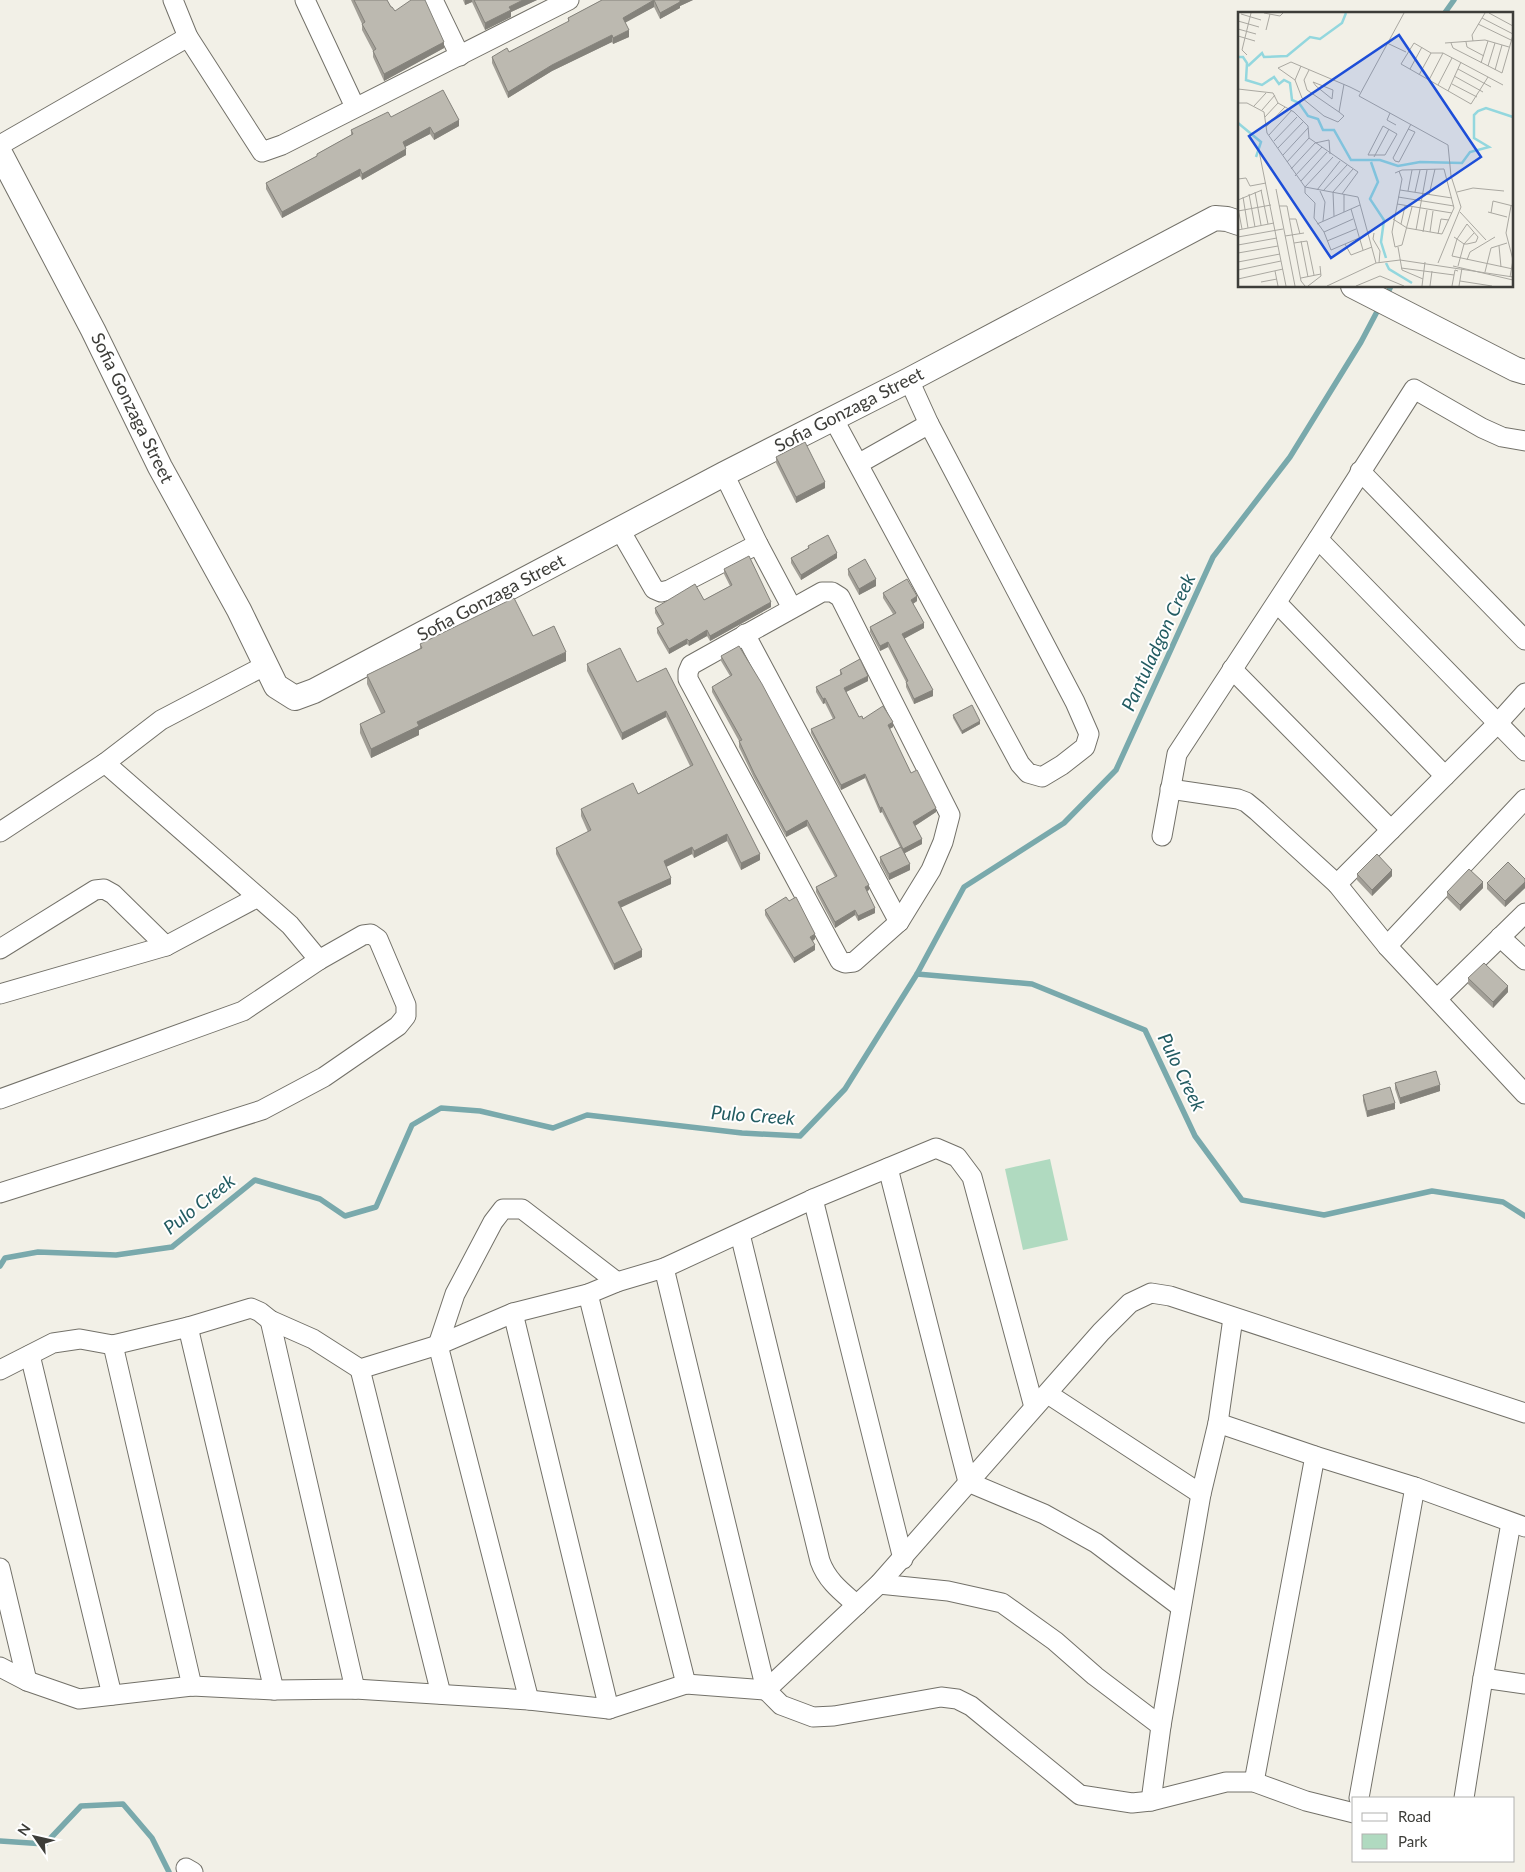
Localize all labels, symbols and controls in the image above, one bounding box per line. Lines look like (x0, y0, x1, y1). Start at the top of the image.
inset map (1238, 12, 1512, 288)
street label: Sofia Gonzaga Street (87, 329, 179, 487)
street label: Sofia Gonzaga Street (770, 362, 927, 456)
street label: Sofia Gonzaga Street (413, 549, 569, 645)
water label: Pantuladgon Creek (1116, 569, 1200, 714)
water label: Pulo Creek (1154, 1029, 1212, 1116)
water label: Pulo Creek (710, 1100, 797, 1129)
water label: Pulo Creek (158, 1168, 240, 1239)
legend (1352, 1797, 1515, 1862)
text: Road (1398, 1807, 1431, 1825)
north arrow (10, 1812, 60, 1862)
text: N (14, 1820, 34, 1839)
text: Park (1398, 1832, 1428, 1850)

